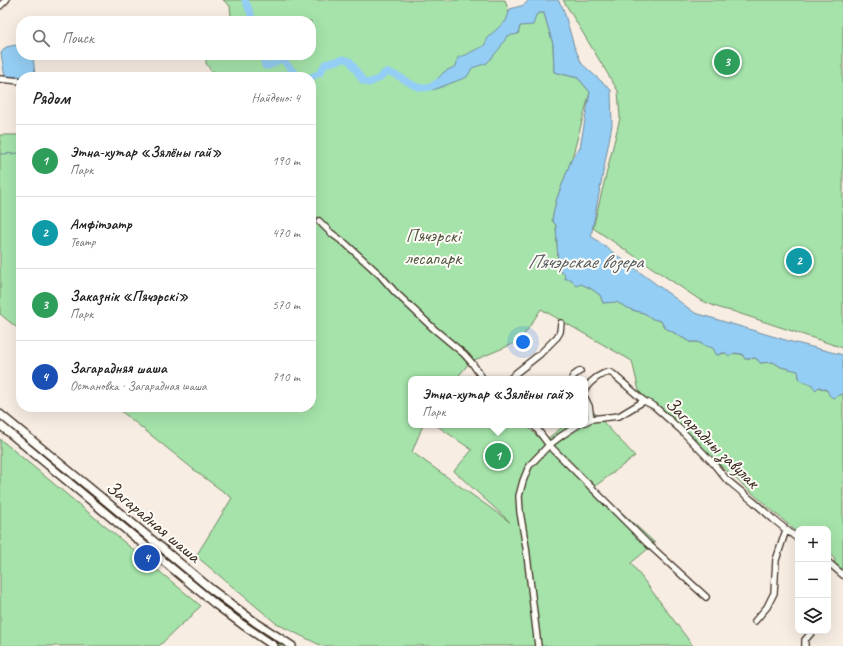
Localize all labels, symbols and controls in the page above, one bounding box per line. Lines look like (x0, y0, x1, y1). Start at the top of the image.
search box (16, 16, 316, 60)
icon: search (30, 27, 52, 49)
text: Поиск (62, 29, 94, 48)
pin: 3 (714, 47, 740, 77)
text: Рядом (32, 88, 70, 109)
text: Найдено: 4 (252, 90, 300, 106)
text: Этна-хутар «Зялёны гай» (70, 143, 221, 162)
text: 1 (42, 153, 48, 169)
text: 190 m (272, 153, 300, 169)
text: Парк (70, 162, 93, 178)
text: Амфітэатр (70, 215, 132, 234)
park label: Пячэрскі лесапарк (405, 224, 463, 270)
text: 2 (42, 225, 48, 241)
text: 470 m (272, 225, 300, 241)
text: Театр (70, 234, 96, 250)
pin: 2 (786, 246, 812, 276)
water label: Пячэрскае возера (527, 249, 645, 274)
text: Заказнік «Пячэрскі» (70, 287, 188, 306)
text: 3 (42, 297, 48, 313)
text: 570 m (272, 297, 300, 313)
text: Парк (70, 306, 93, 322)
your location (513, 332, 533, 352)
text: Загарадняя шаша (70, 359, 167, 378)
text: 4 (42, 369, 48, 385)
text: 710 m (272, 369, 300, 385)
popup (408, 376, 588, 428)
text: Остановка · Загарадная шаша (70, 378, 207, 394)
text: Этна-хутар «Зялёны гай» (422, 385, 574, 404)
street label: Загарадны завулак (660, 392, 766, 495)
text: Парк (422, 404, 446, 420)
pin: 1 (485, 441, 511, 471)
street label: Загарадная шаша (101, 475, 207, 569)
map controls (795, 526, 831, 634)
button: + (795, 526, 831, 562)
pin: 4 (134, 543, 160, 573)
button: − (795, 562, 831, 598)
button: layers (795, 598, 831, 634)

